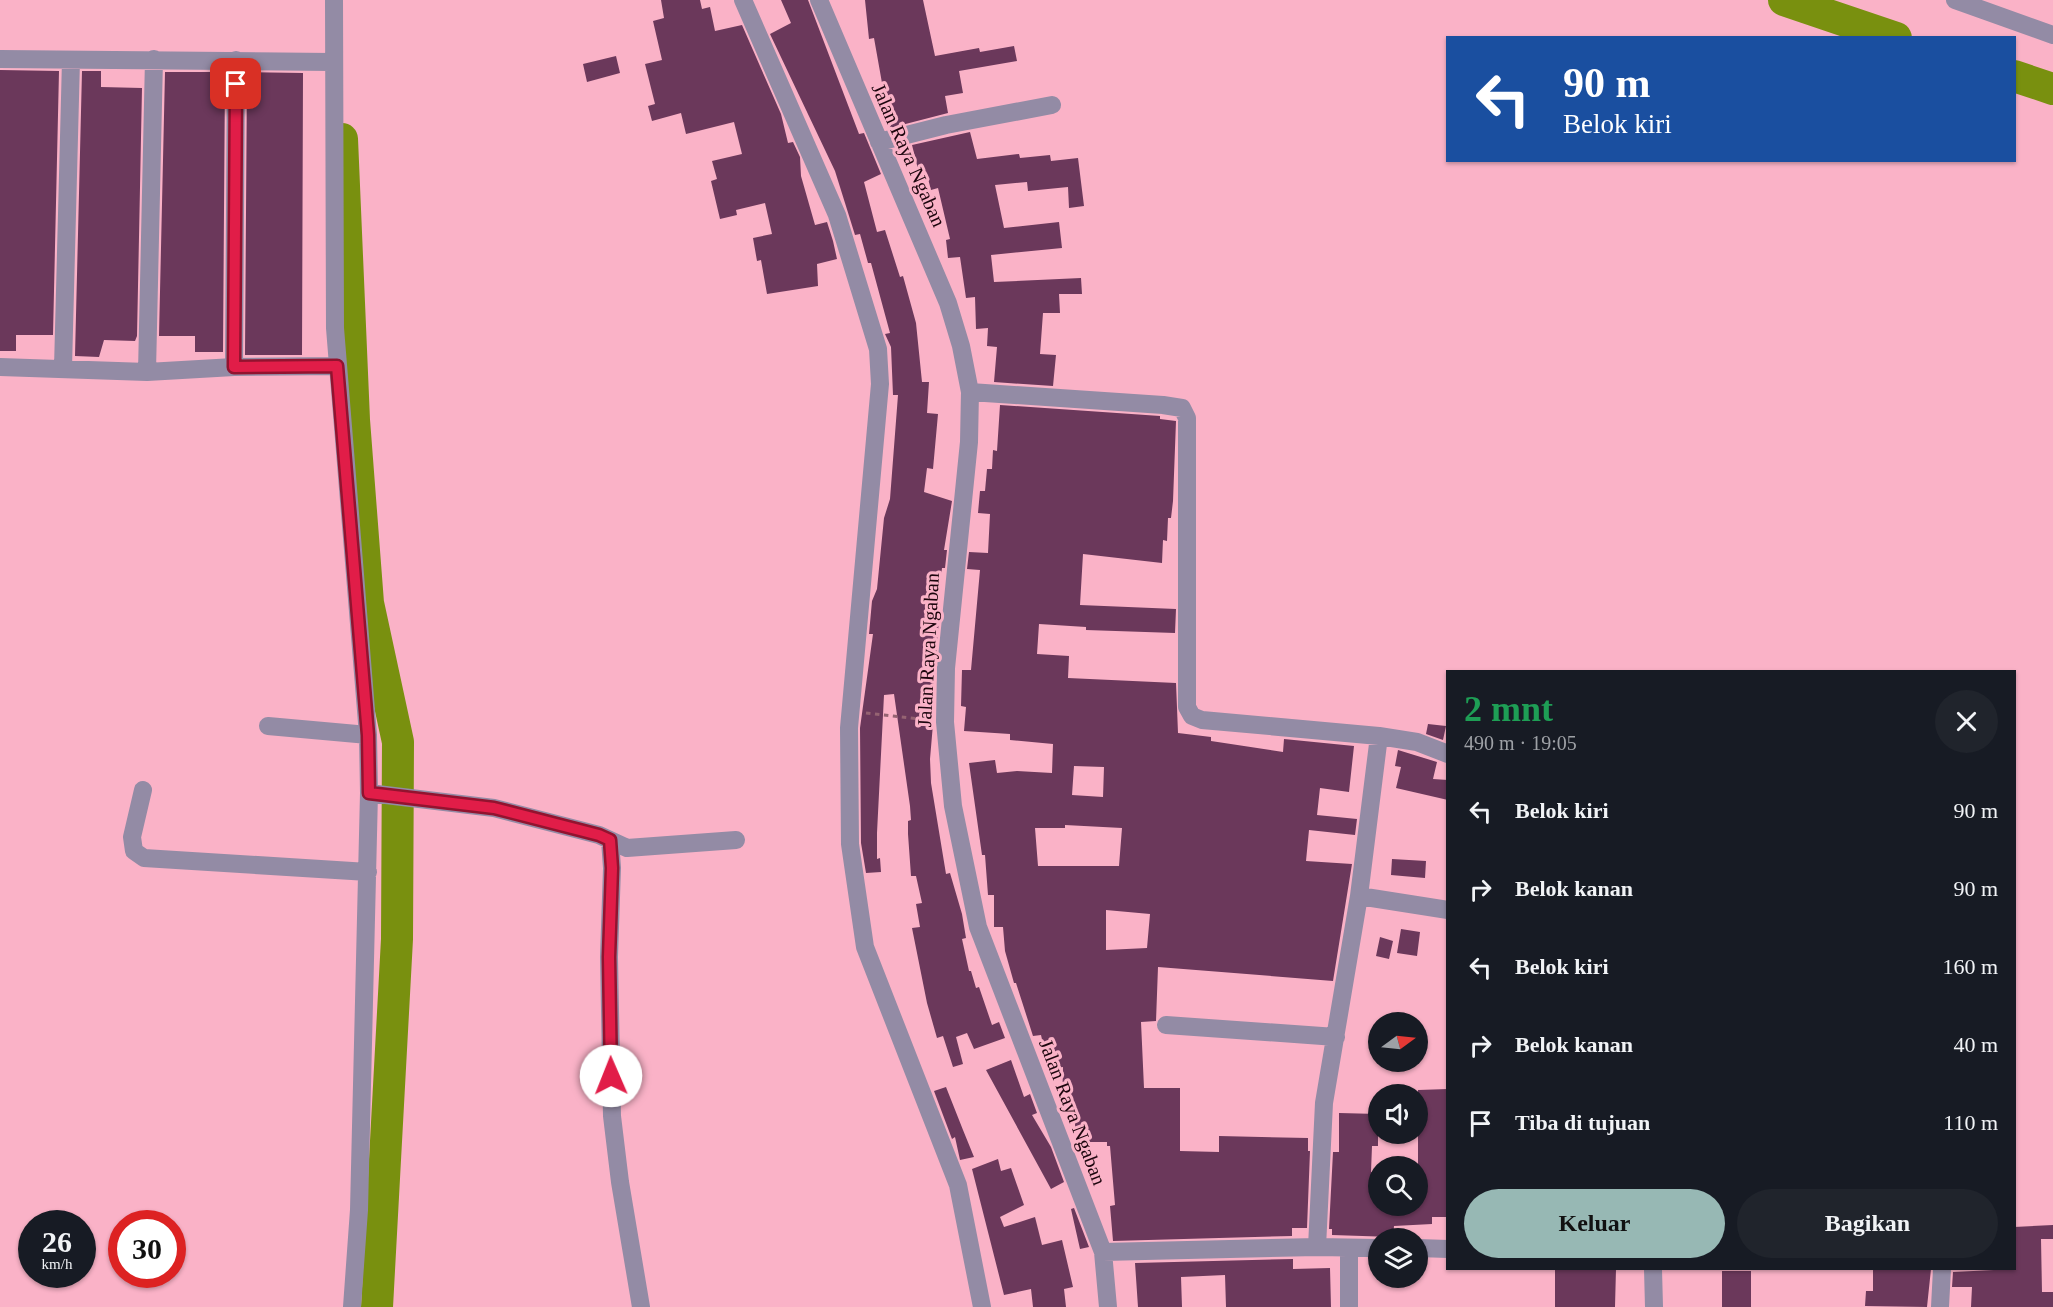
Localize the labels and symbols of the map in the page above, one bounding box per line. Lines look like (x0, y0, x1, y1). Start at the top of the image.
pin (210, 58, 261, 109)
street label: Jalan Raya Ngaban (867, 80, 950, 230)
street label: Jalan Raya Ngaban (913, 572, 944, 728)
north arrow (1368, 1012, 1428, 1072)
street label: Jalan Raya Ngaban (1034, 1036, 1111, 1188)
position arrow (579, 1044, 643, 1108)
speed limit sign: 30 (108, 1210, 186, 1288)

